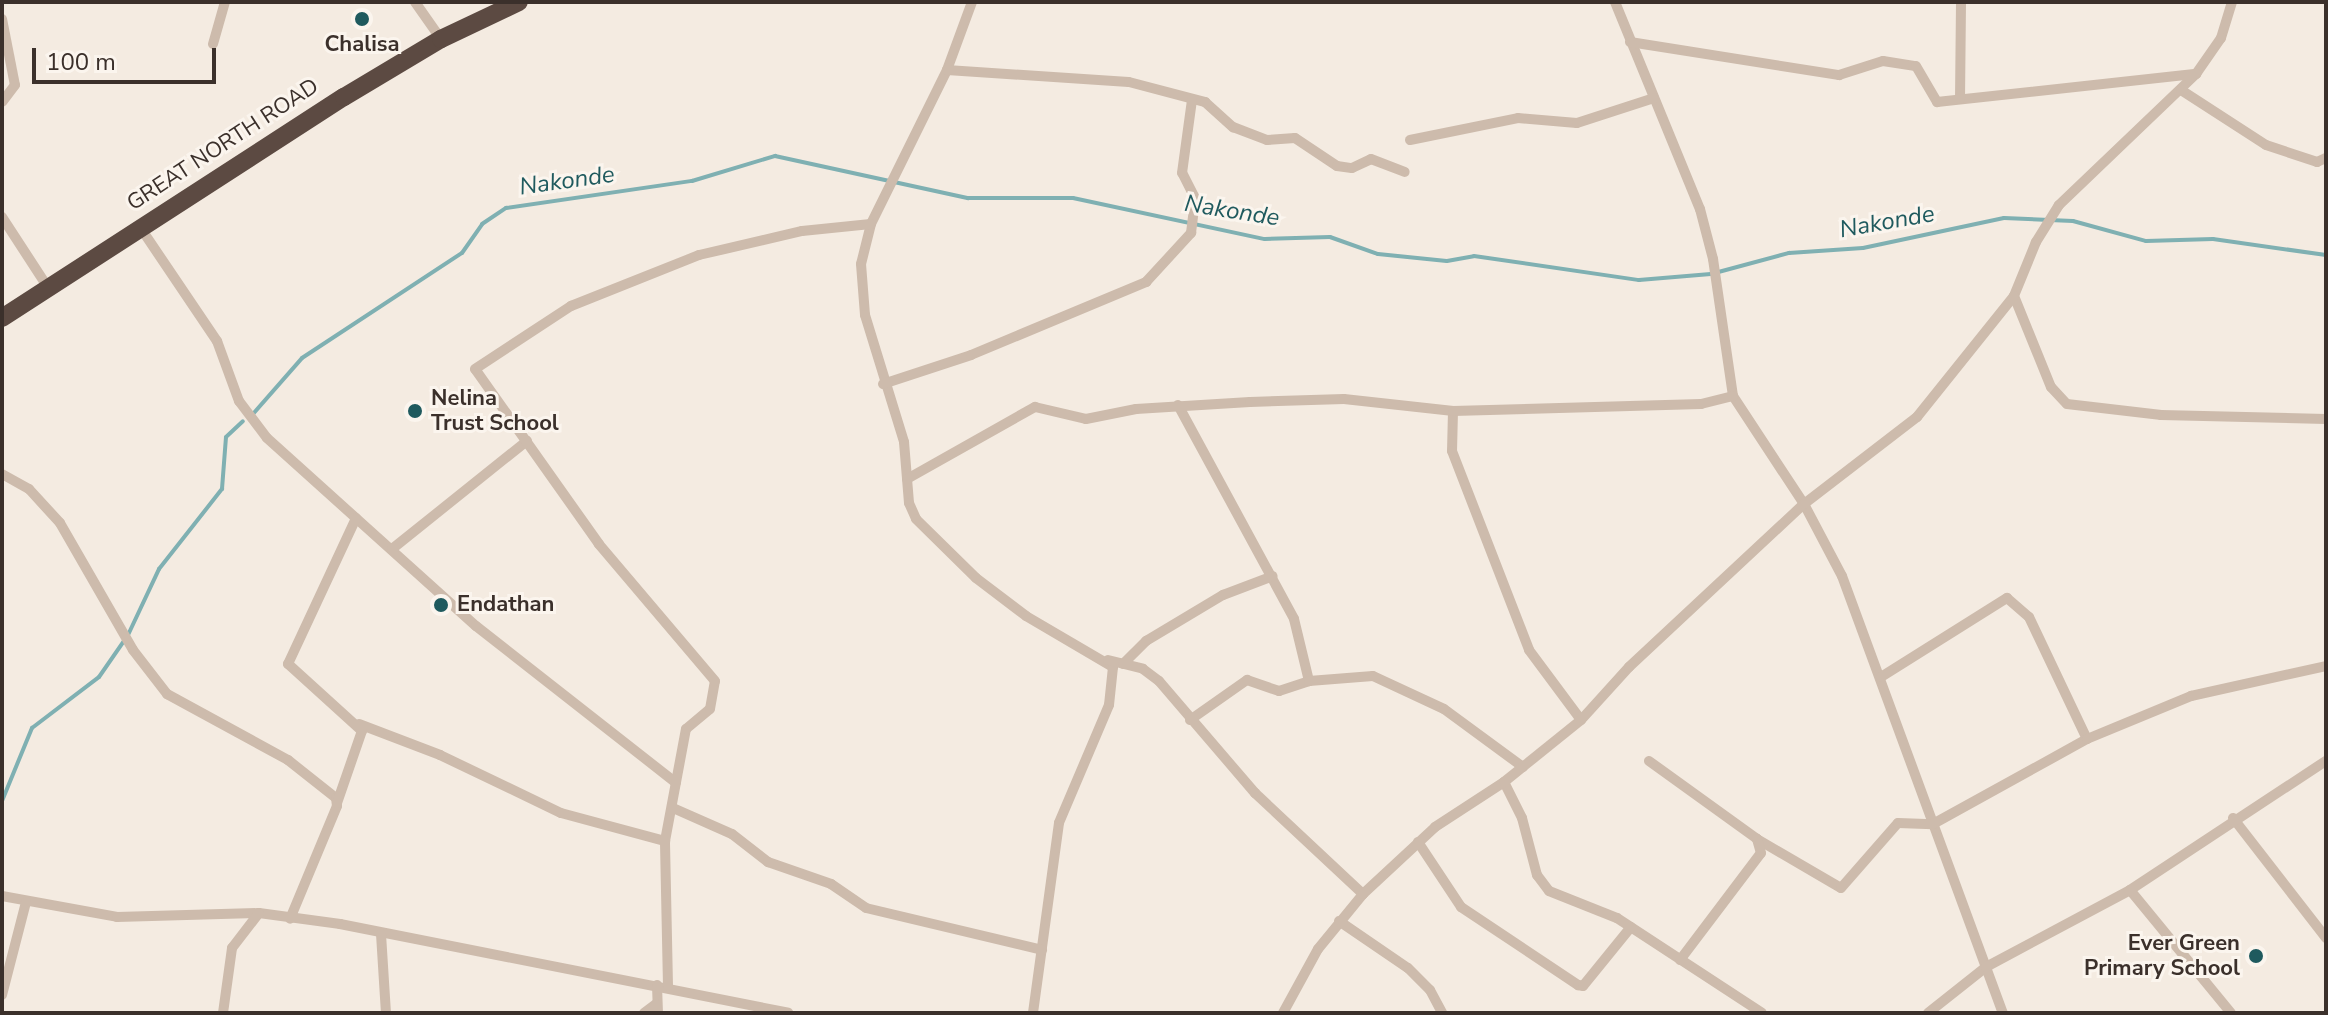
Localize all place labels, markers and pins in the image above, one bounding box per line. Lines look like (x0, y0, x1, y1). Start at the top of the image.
marker: Chalisa (353, 10, 371, 28)
place label: Chalisa (324, 32, 400, 58)
place label: Nelina Trust School (431, 385, 559, 436)
marker: Nelina Trust School (406, 402, 424, 420)
place label: Endathan (457, 592, 554, 618)
marker: Endathan (432, 596, 450, 614)
place label: Ever Green Primary School (2084, 930, 2240, 982)
marker: Ever Green Primary School (2247, 947, 2265, 965)

